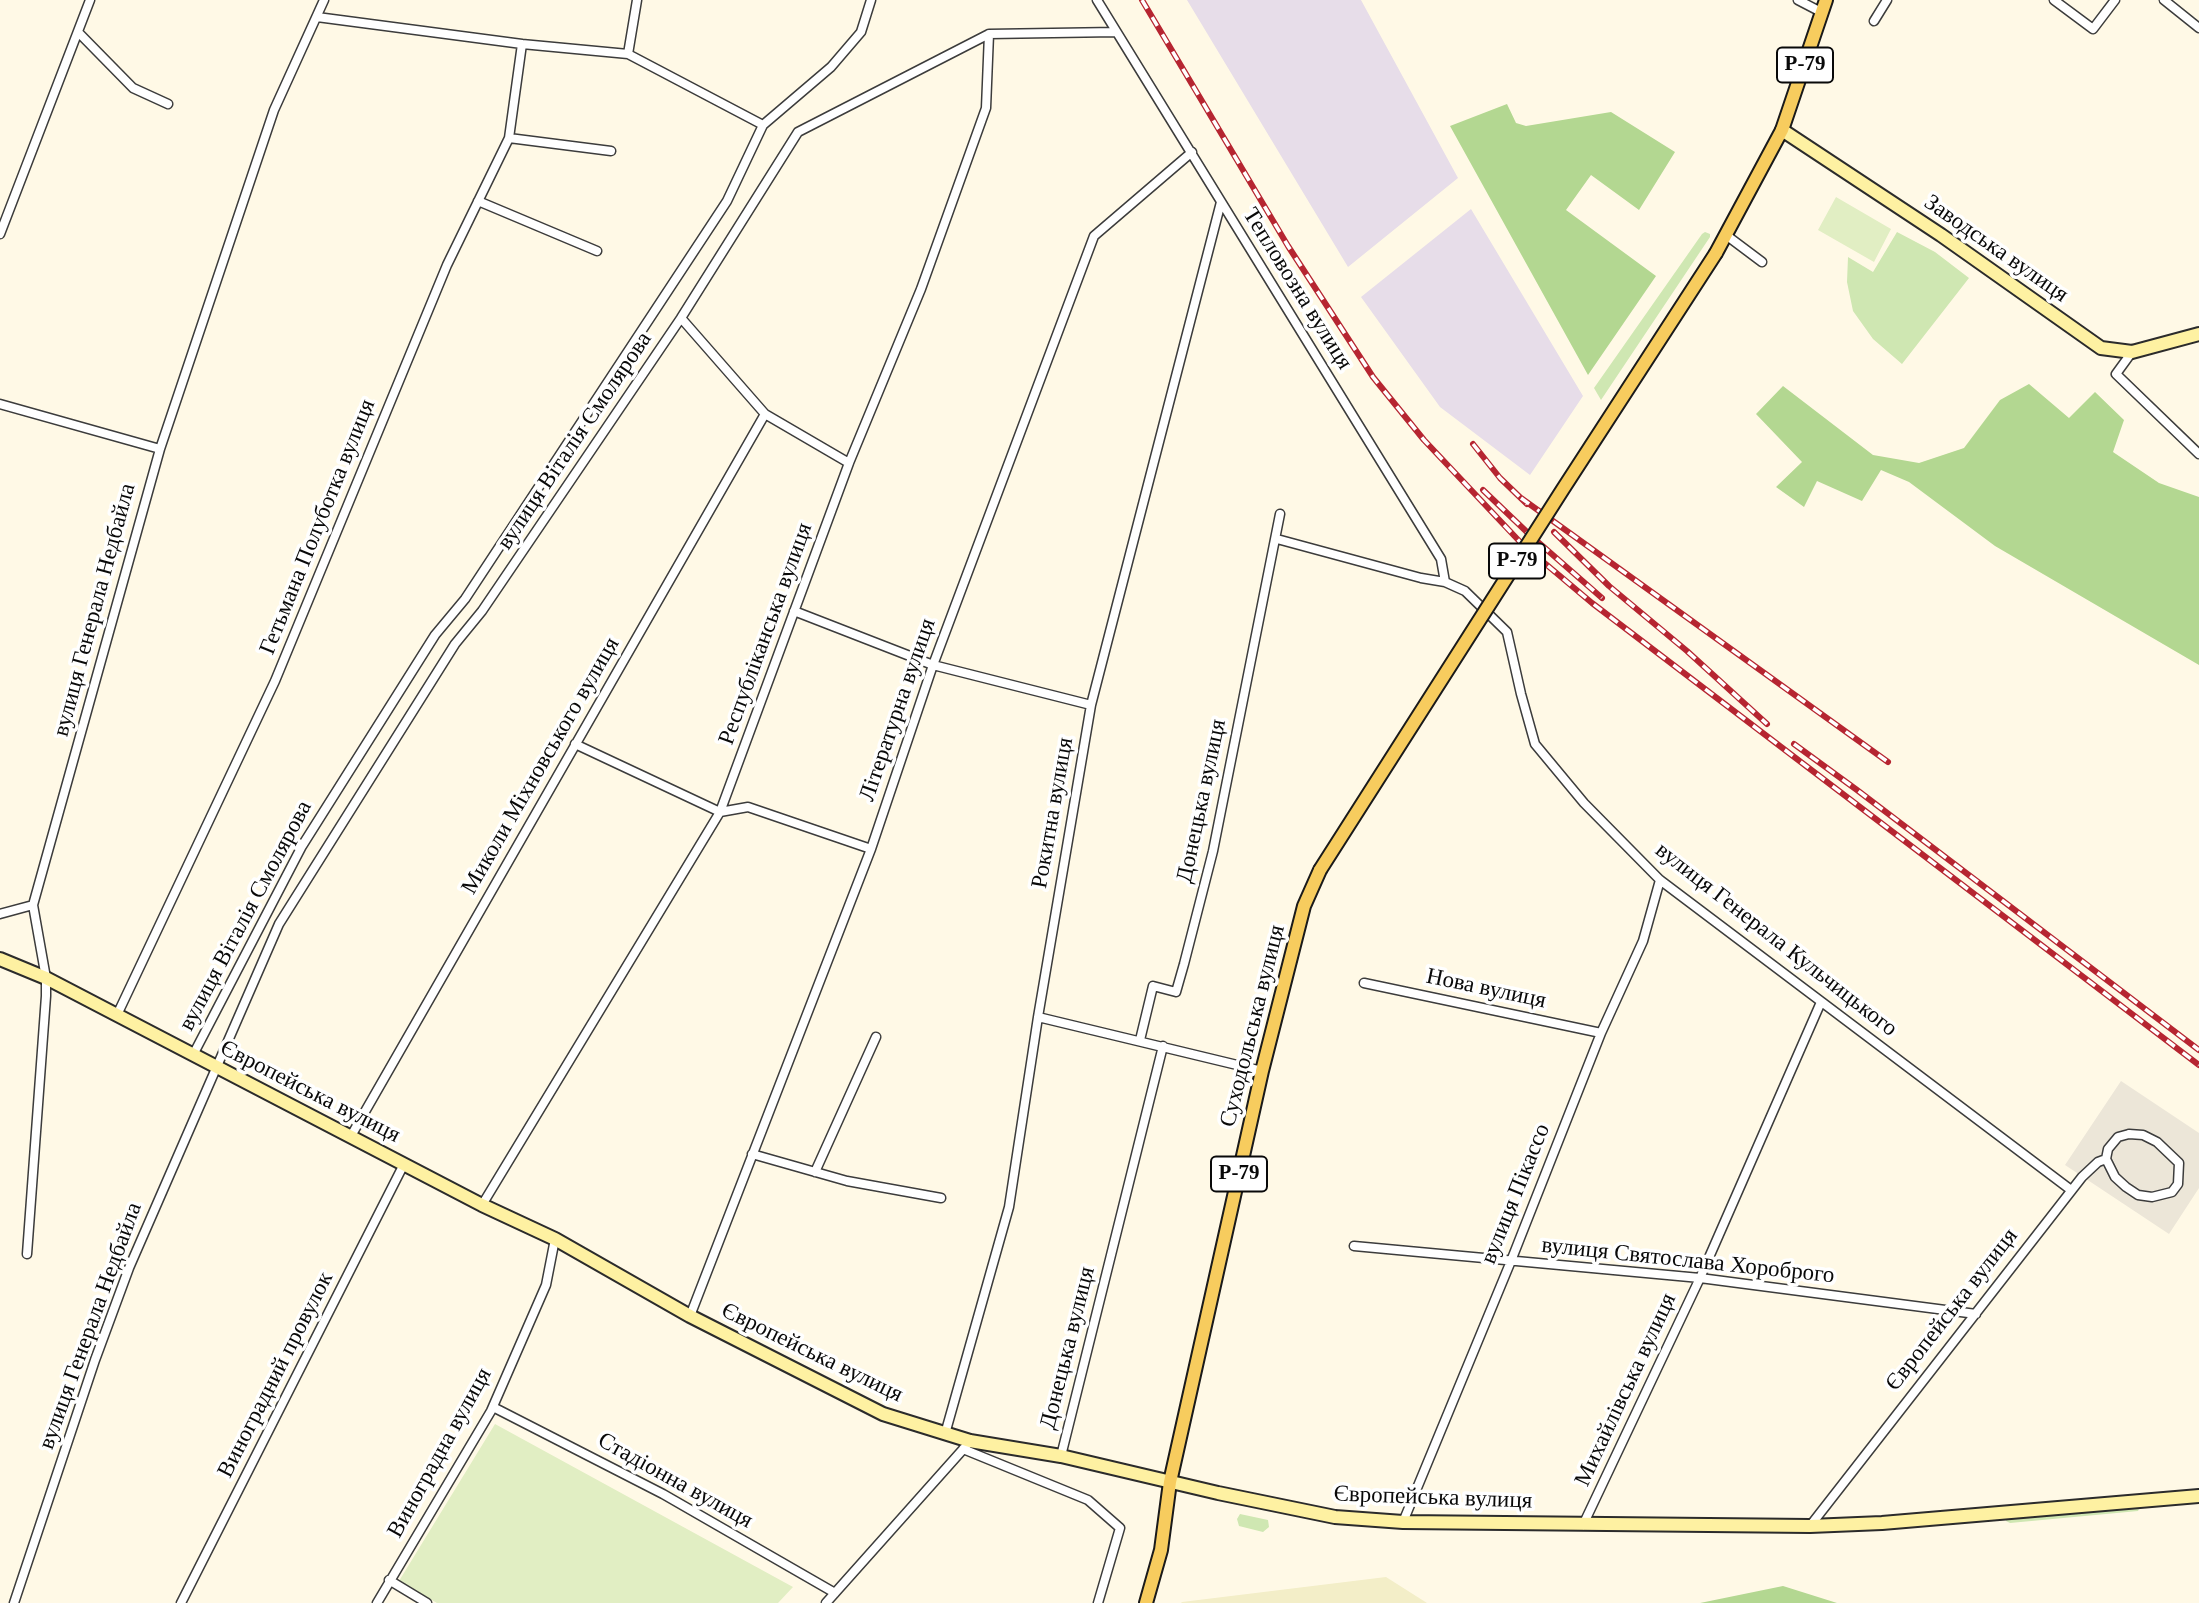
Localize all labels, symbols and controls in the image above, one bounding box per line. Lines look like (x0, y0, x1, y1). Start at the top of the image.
road number: Р-79 (1777, 48, 1833, 82)
street label: Заводська вулиця (1919, 189, 2073, 309)
street label: Тепловозна вулиця (1236, 203, 1358, 375)
street label: вулиця Віталія Смолярова (492, 327, 658, 555)
street label: Гетьмана Полуботка вулиця (254, 395, 382, 659)
street label: вулиця Генерала Недбайла (48, 481, 142, 739)
street label: Республіканська вулиця (713, 519, 819, 749)
road number: Р-79 (1489, 544, 1545, 578)
street label: Літературна вулиця (854, 615, 942, 805)
street label: Миколи Міхновського вулиця (456, 633, 626, 899)
street label: Донецька вулиця (1171, 717, 1233, 885)
street label: Рокитна вулиця (1026, 735, 1080, 891)
street label: вулиця Віталія Смолярова (174, 796, 318, 1036)
street label: вулиця Генерала Кульчицького (1650, 837, 1902, 1043)
street label: Суходольська вулиця (1215, 922, 1291, 1130)
street label: Нова вулиця (1424, 963, 1548, 1015)
street label: Європейська вулиця (215, 1035, 405, 1149)
street label: вулиця Пікассо (1475, 1120, 1557, 1268)
road number: Р-79 (1211, 1156, 1267, 1192)
street label: вулиця Генерала Недбайла (33, 1199, 149, 1453)
street label: Європейська вулиця (1880, 1223, 2024, 1397)
street label: вулиця Святослава Хороброго (1540, 1232, 1836, 1290)
street label: Донецька вулиця (1034, 1264, 1102, 1432)
street label: Виноградний провулок (212, 1268, 340, 1482)
street label: Михайлівська вулиця (1569, 1289, 1683, 1491)
street label: Європейська вулиця (717, 1297, 907, 1409)
street label: Виноградна вулиця (382, 1363, 498, 1543)
street label: Стадіонна вулиця (593, 1427, 757, 1535)
street label: Європейська вулиця (1333, 1481, 1533, 1515)

